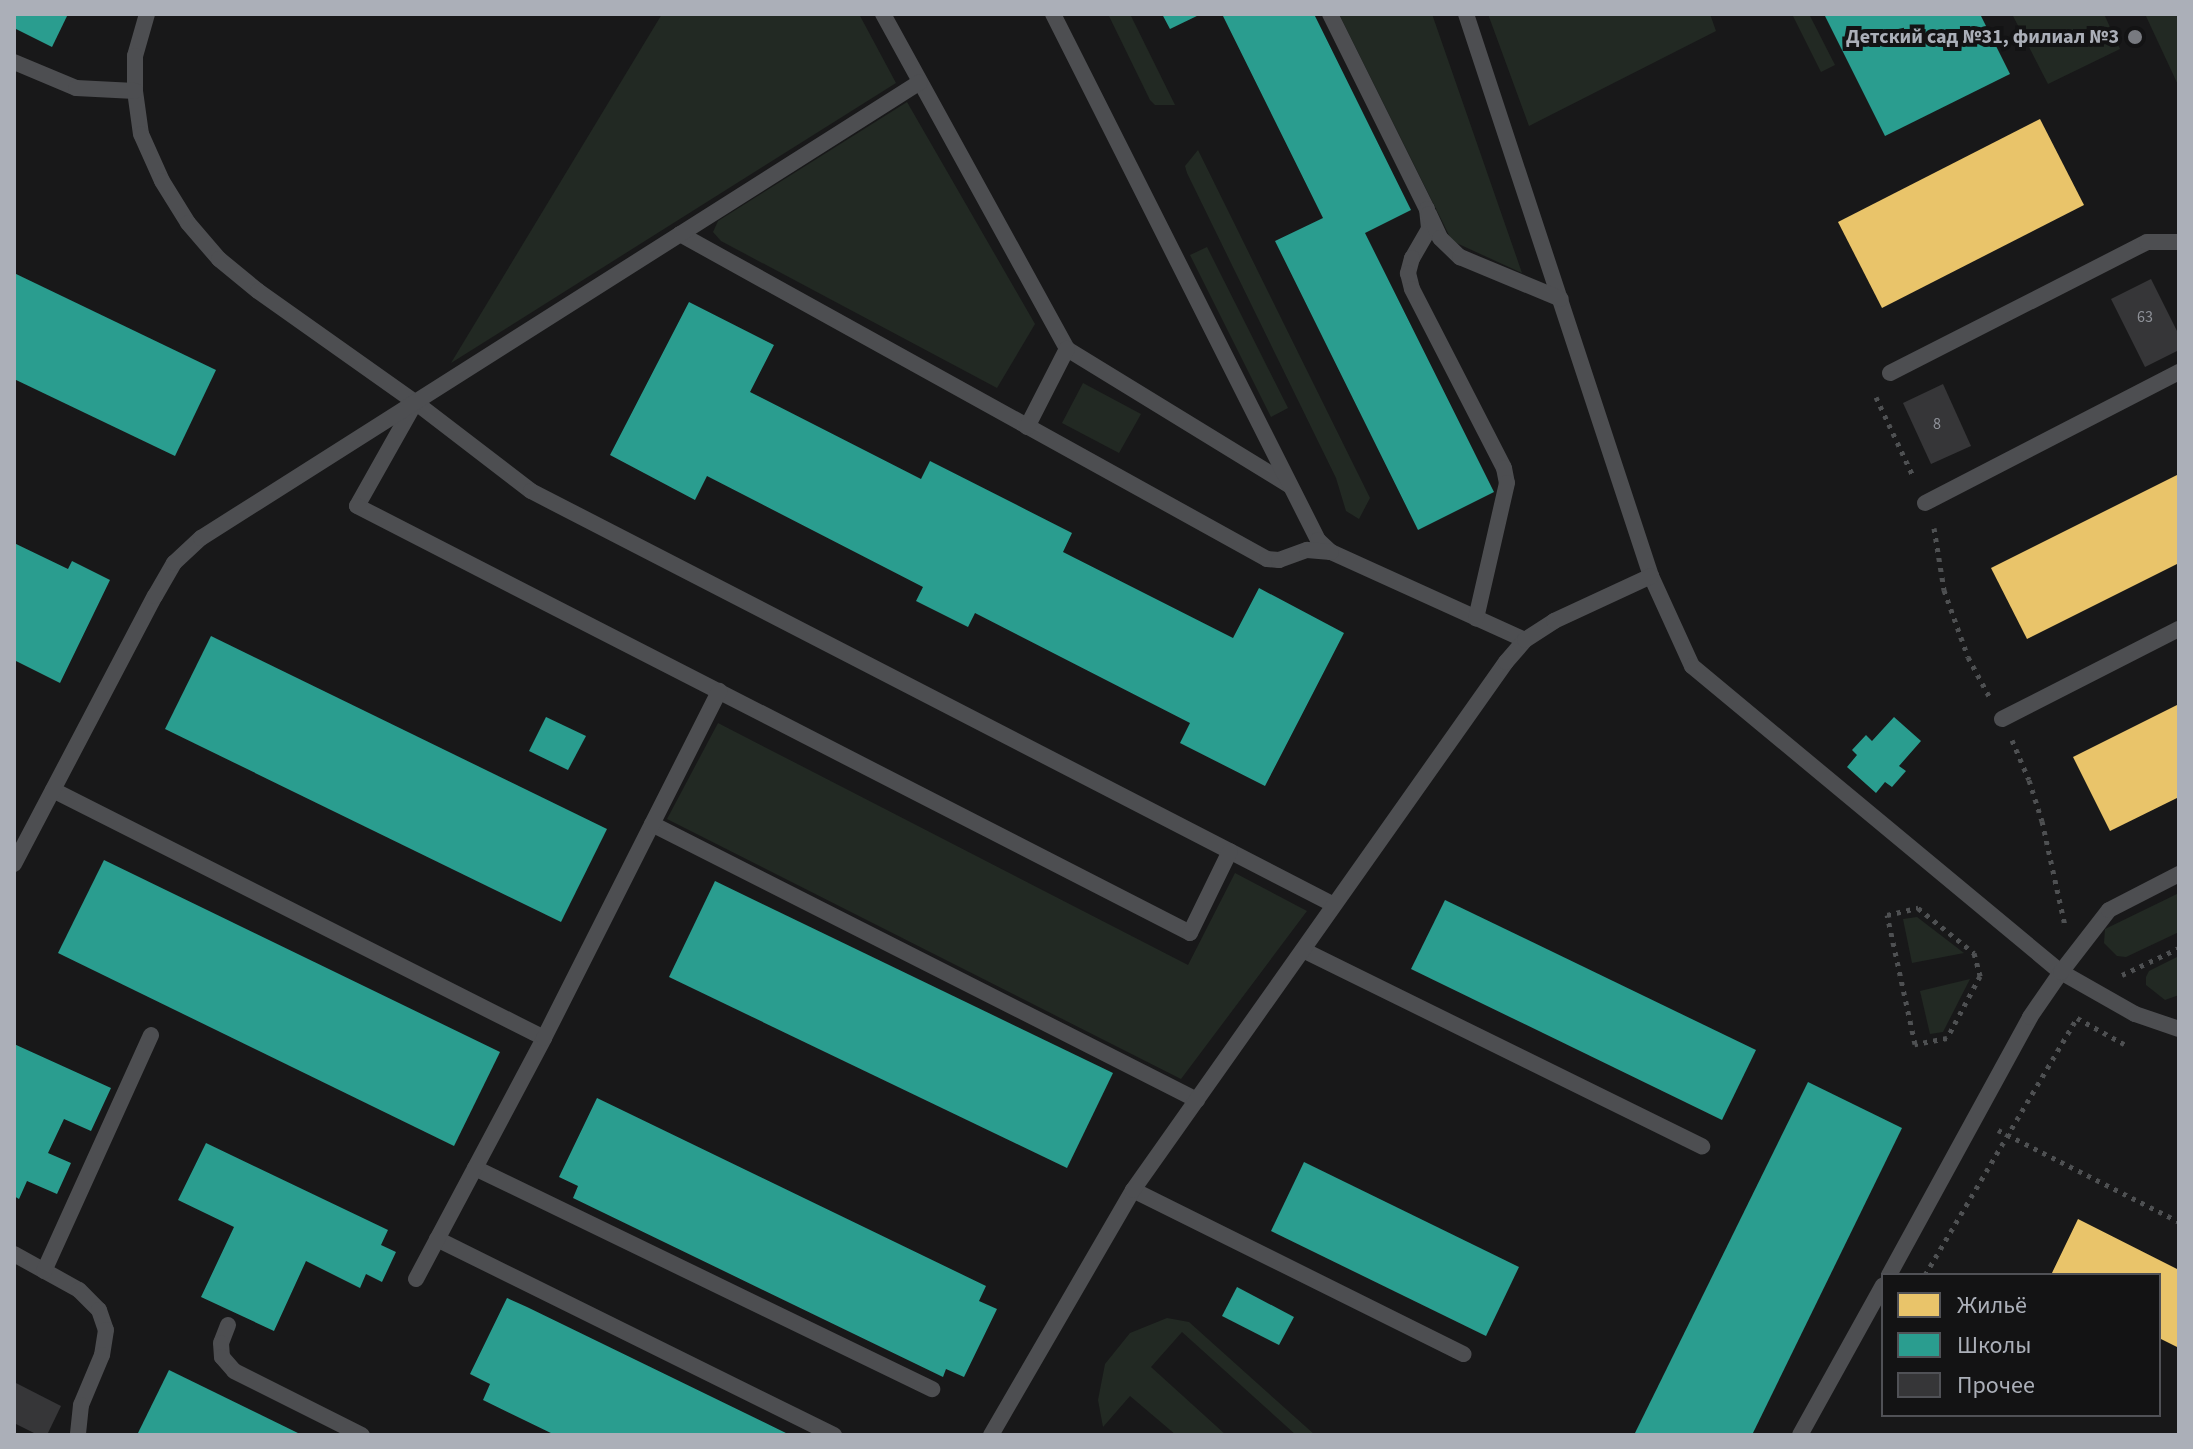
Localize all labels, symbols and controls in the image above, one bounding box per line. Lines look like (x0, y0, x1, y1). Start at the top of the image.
place label: Детский сад №31, филиал №3 (1846, 25, 2119, 49)
marker: Детский сад №31, филиал №3 (2126, 28, 2144, 46)
house number: 63 (2137, 307, 2153, 327)
house number: 8 (1933, 414, 1941, 434)
legend (1881, 1273, 2161, 1417)
text: Жильё (1957, 1288, 2027, 1323)
text: Школы (1957, 1328, 2031, 1363)
text: Прочее (1957, 1368, 2035, 1403)

